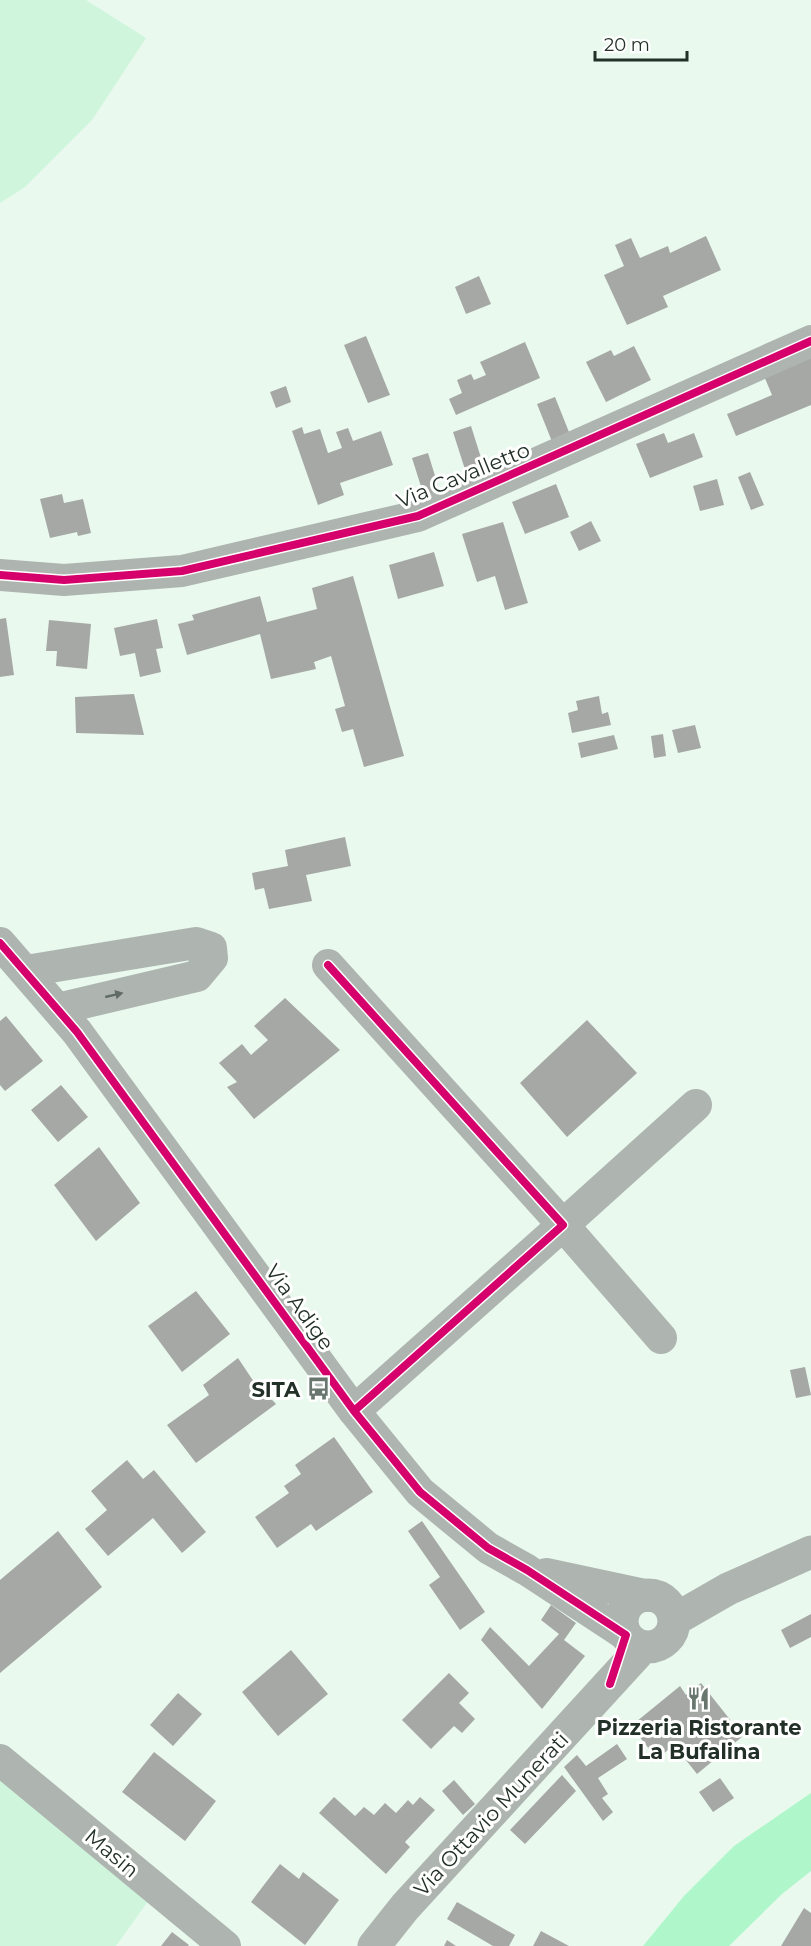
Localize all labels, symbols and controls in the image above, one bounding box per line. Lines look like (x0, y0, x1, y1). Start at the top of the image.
scale bar (595, 24, 686, 62)
text: 20 m (604, 34, 650, 56)
street label: Via Cavalletto (393, 437, 533, 513)
one-way arrow (105, 990, 124, 1000)
street label: Via Adige (261, 1259, 339, 1355)
bus stop icon: SITA (305, 1376, 331, 1402)
place label: SITA (251, 1377, 301, 1402)
restaurant icon: Pizzeria Ristorante La Bufalina (686, 1686, 712, 1712)
place label: Pizzeria Ristorante La Bufalina (597, 1715, 801, 1764)
street label: Via Ottavio Munerati (409, 1727, 573, 1901)
street label: Masin (80, 1823, 144, 1883)

